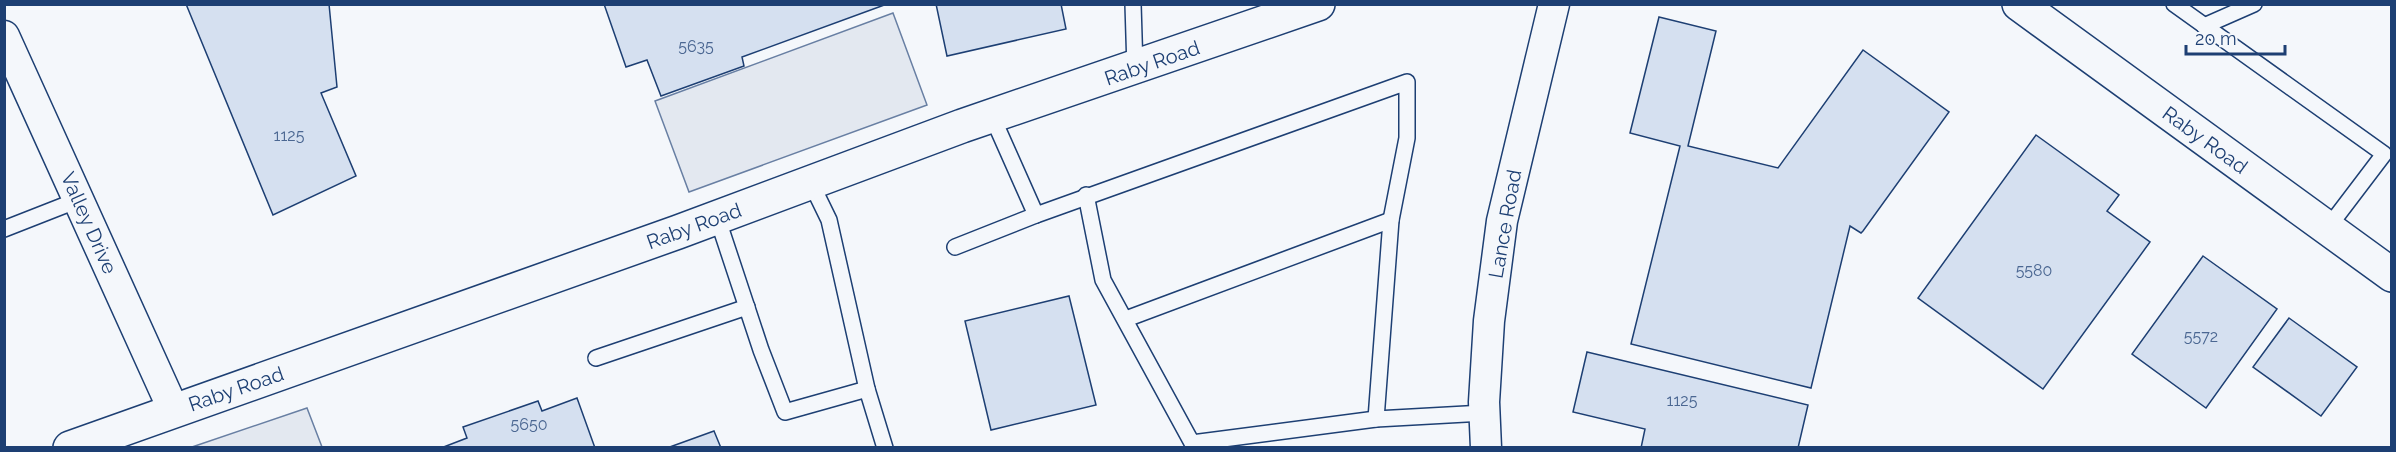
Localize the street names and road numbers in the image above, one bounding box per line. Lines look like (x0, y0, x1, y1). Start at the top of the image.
street label: Raby Road (1101, 36, 1203, 90)
street label: Raby Road (2158, 101, 2252, 179)
street label: Valley Drive (56, 168, 122, 278)
street label: Lance Road (1484, 168, 1526, 280)
street label: Raby Road (643, 198, 745, 254)
street label: Raby Road (185, 362, 287, 416)

